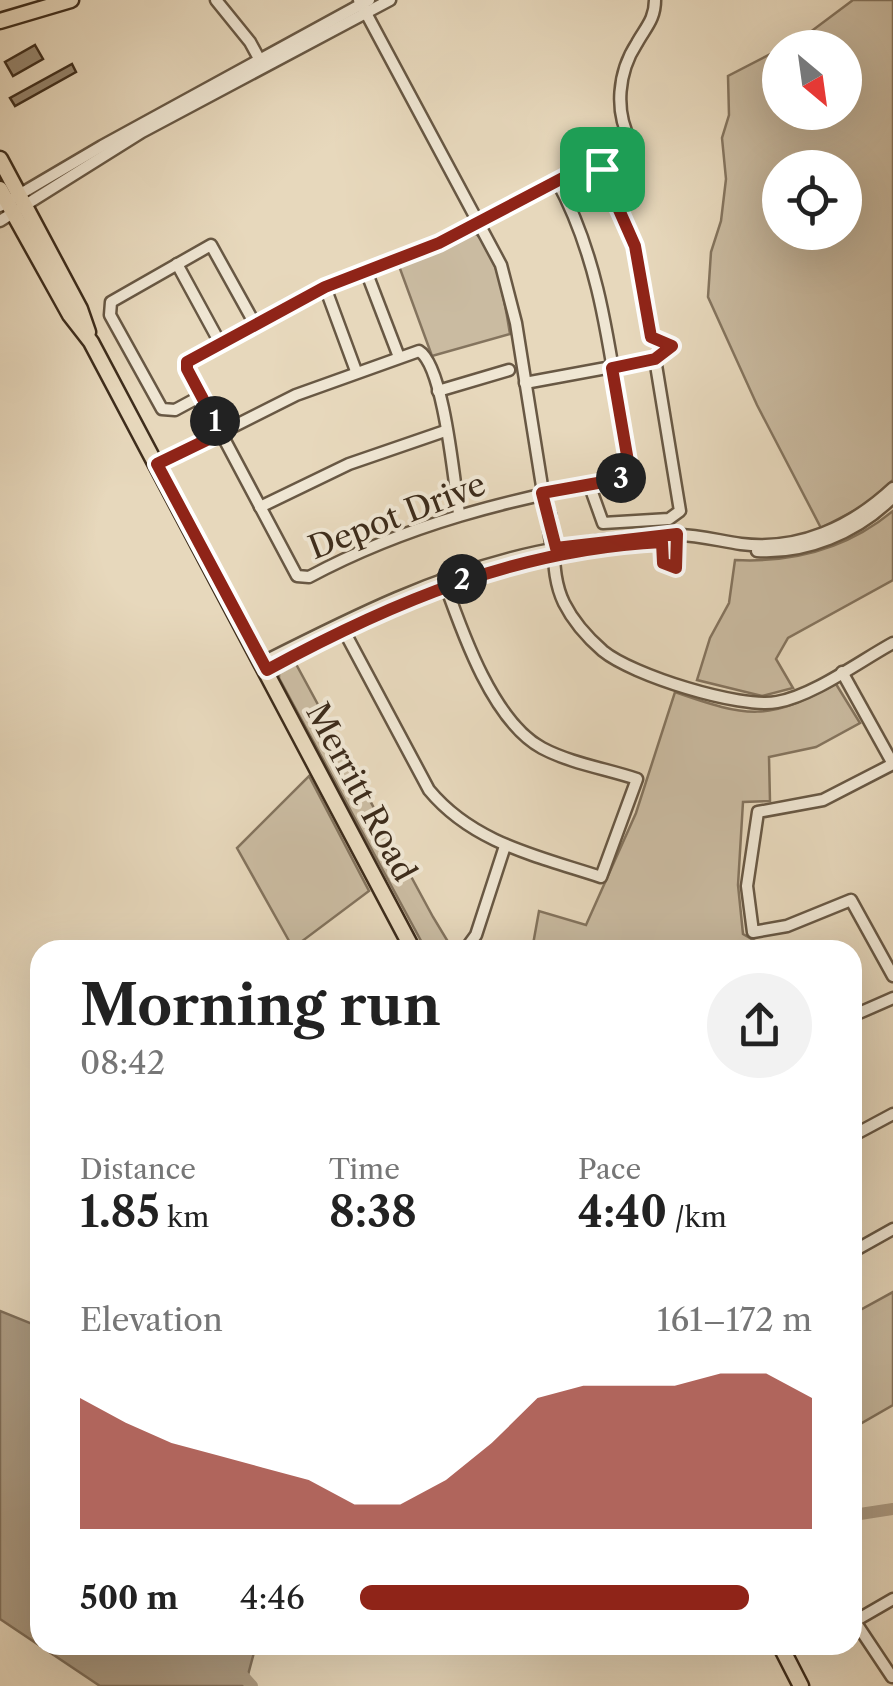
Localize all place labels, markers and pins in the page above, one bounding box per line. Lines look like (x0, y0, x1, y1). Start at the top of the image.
pin (560, 127, 645, 212)
pin: 1 (190, 396, 240, 446)
pin: 3 (596, 453, 646, 503)
pin: 2 (437, 554, 487, 604)

